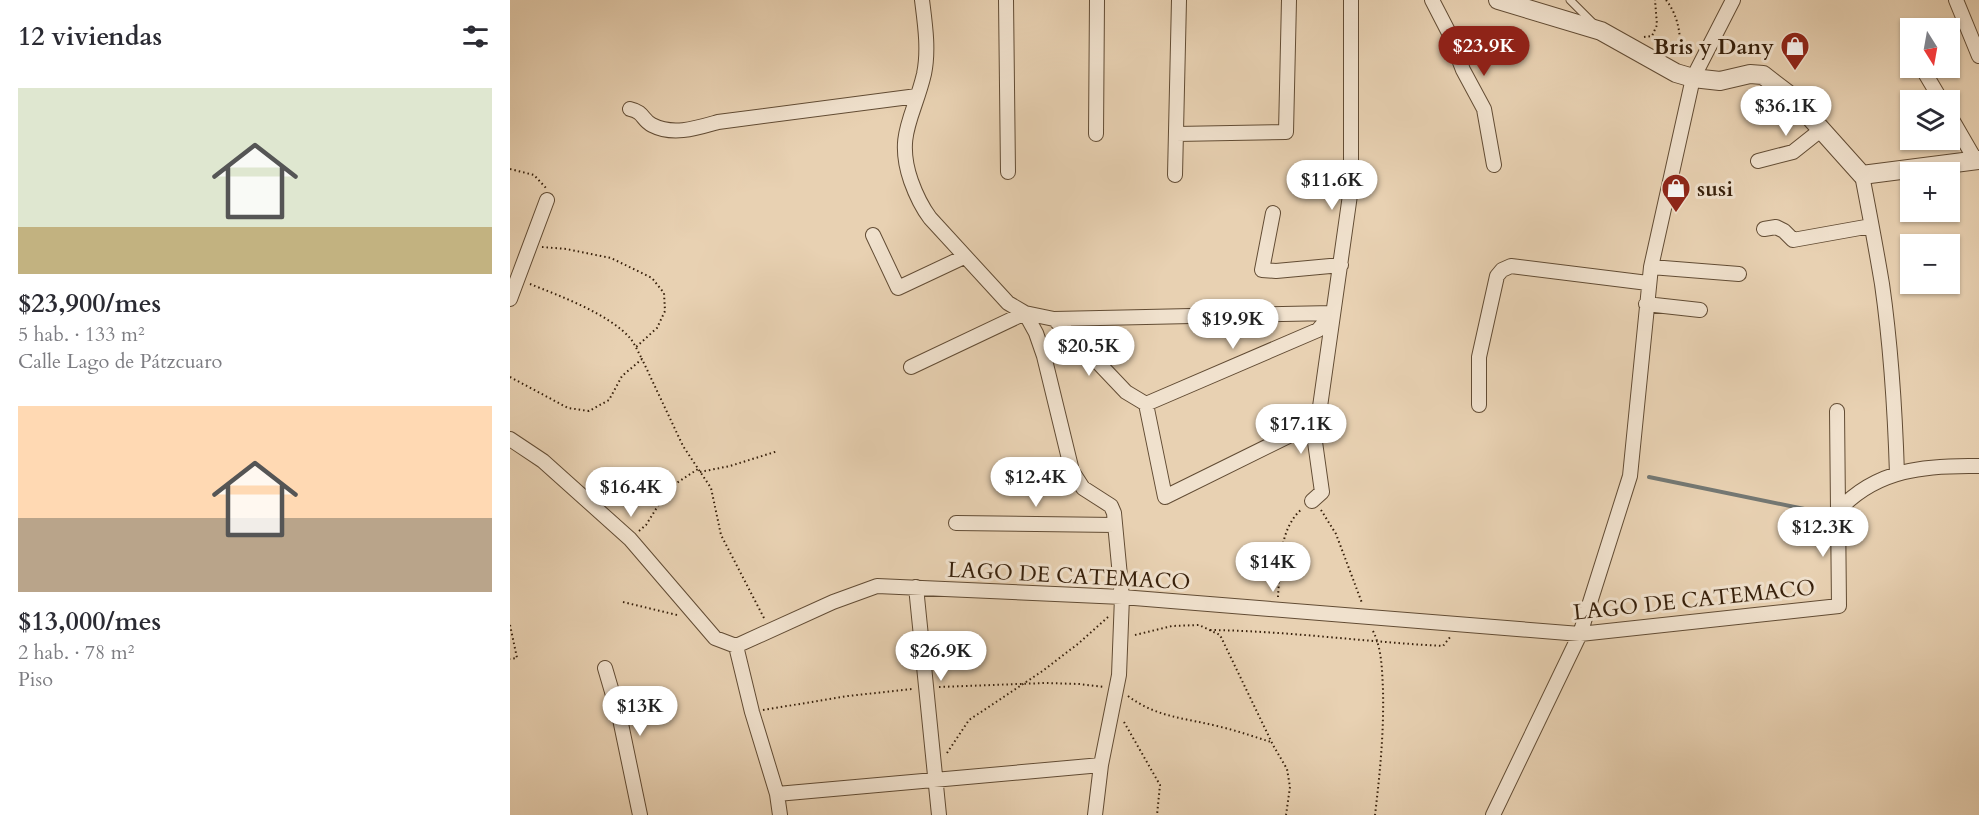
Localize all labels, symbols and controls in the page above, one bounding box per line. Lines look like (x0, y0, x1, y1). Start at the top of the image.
north arrow (1900, 18, 1960, 78)
map controls (1900, 18, 1960, 294)
text: 12 viviendas (18, 19, 162, 54)
icon: filters (459, 20, 492, 53)
pin: $23.9K (1435, 26, 1533, 77)
shop icon: Bris y Dany (1779, 30, 1811, 72)
text: $23.9K (1453, 32, 1515, 59)
place label: Bris y Dany (1653, 32, 1774, 62)
pin: $36.1K (1737, 86, 1835, 137)
button: layers (1900, 90, 1960, 150)
text: $36.1K (1755, 92, 1817, 119)
icon: home (201, 127, 309, 235)
pin: $11.6K (1283, 160, 1381, 211)
button: + (1900, 162, 1960, 222)
text: $11.6K (1301, 166, 1363, 193)
shop icon: susi (1660, 172, 1692, 214)
place label: susi (1697, 174, 1733, 204)
button: − (1900, 234, 1960, 294)
text: $23,900/mes (18, 286, 161, 321)
pin: $19.9K (1184, 299, 1282, 350)
text: $19.9K (1202, 305, 1264, 332)
text: 5 hab. · 133 m² (18, 321, 145, 348)
pin: $20.5K (1040, 326, 1138, 377)
text: $20.5K (1058, 332, 1120, 359)
text: Calle Lago de Pátzcuaro (18, 348, 222, 375)
pin: $17.1K (1252, 404, 1350, 455)
text: $17.1K (1270, 410, 1332, 437)
icon: home (201, 445, 309, 553)
pin: $12.4K (987, 457, 1085, 508)
text: $12.4K (1005, 463, 1067, 490)
pin: $16.4K (582, 467, 680, 518)
text: $16.4K (600, 473, 662, 500)
pin: $12.3K (1774, 507, 1872, 558)
text: $12.3K (1792, 513, 1854, 540)
pin: $14K (1237, 542, 1309, 593)
text: $14K (1250, 548, 1296, 575)
street label: LAGO DE CATEMACO (947, 555, 1191, 597)
street label: LAGO DE CATEMACO (1572, 572, 1817, 628)
text: $13,000/mes (18, 604, 161, 639)
pin: $26.9K (892, 631, 990, 682)
text: $26.9K (910, 637, 972, 664)
text: 2 hab. · 78 m² (18, 639, 134, 666)
text: Piso (18, 666, 53, 693)
pin: $13K (604, 686, 676, 737)
text: $13K (617, 692, 663, 719)

